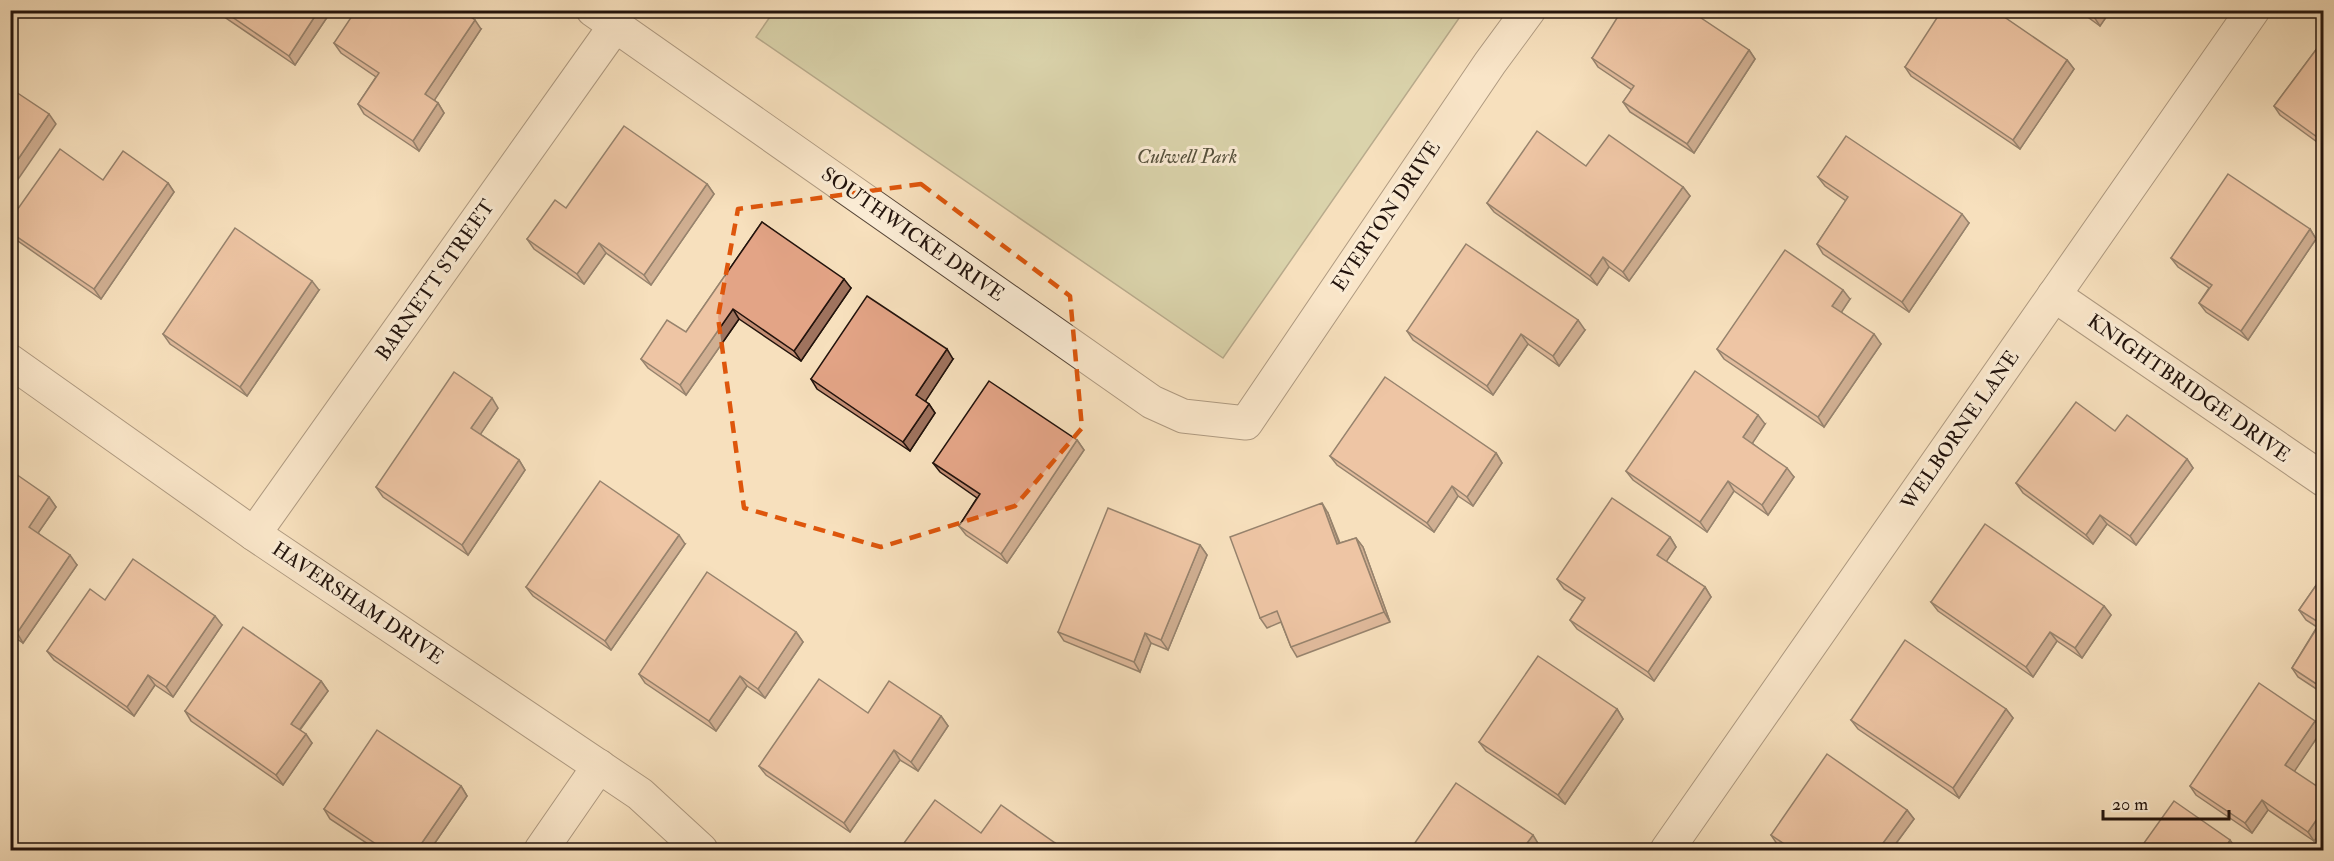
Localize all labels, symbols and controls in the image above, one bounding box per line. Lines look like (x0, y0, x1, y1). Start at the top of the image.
street label: EVERTON DRIVE (1326, 136, 1446, 296)
park label: Culwell Park (1137, 144, 1237, 169)
street label: SOUTHWICKE DRIVE (817, 161, 1009, 307)
street label: BARNETT STREET (370, 195, 500, 365)
street label: KNIGHTBRIDGE DRIVE (2083, 308, 2295, 468)
street label: WELBORNE LANE (1895, 345, 2024, 515)
street label: HAVERSHAM DRIVE (268, 536, 448, 670)
scale bar (2103, 783, 2229, 821)
text: 20 m (2112, 793, 2148, 816)

